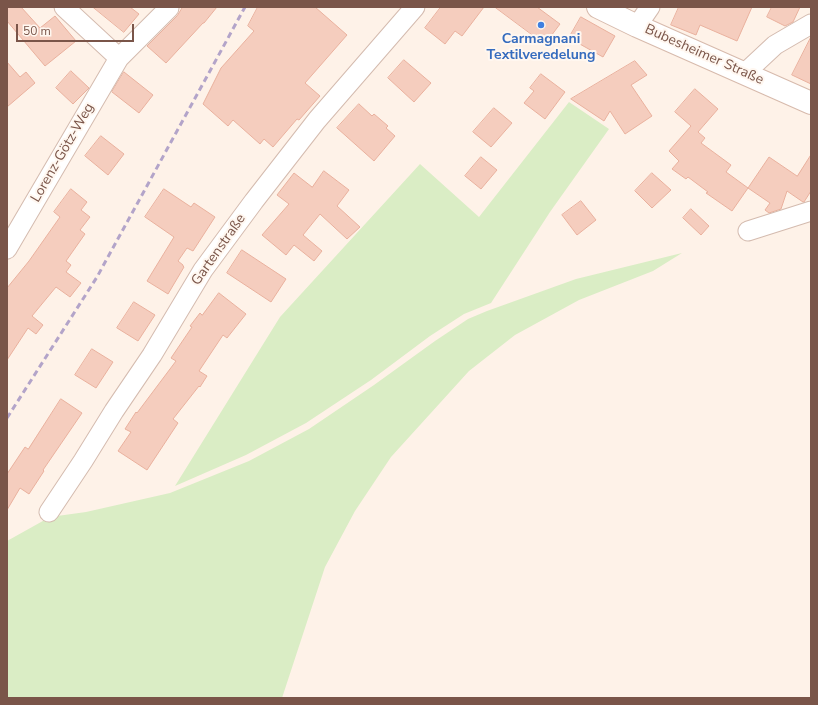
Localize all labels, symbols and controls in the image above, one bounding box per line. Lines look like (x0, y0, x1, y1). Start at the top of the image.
scale bar (18, 16, 136, 42)
marker: Carmagnani Textilveredelung (536, 20, 546, 30)
street label: Bubesheimer Straße (642, 21, 766, 89)
text: 50 m (23, 23, 51, 39)
place label: Carmagnani Textilveredelung (486, 32, 596, 64)
street label: Lorenz-Götz-Weg (28, 100, 98, 206)
street label: Gartenstraße (188, 211, 250, 289)

